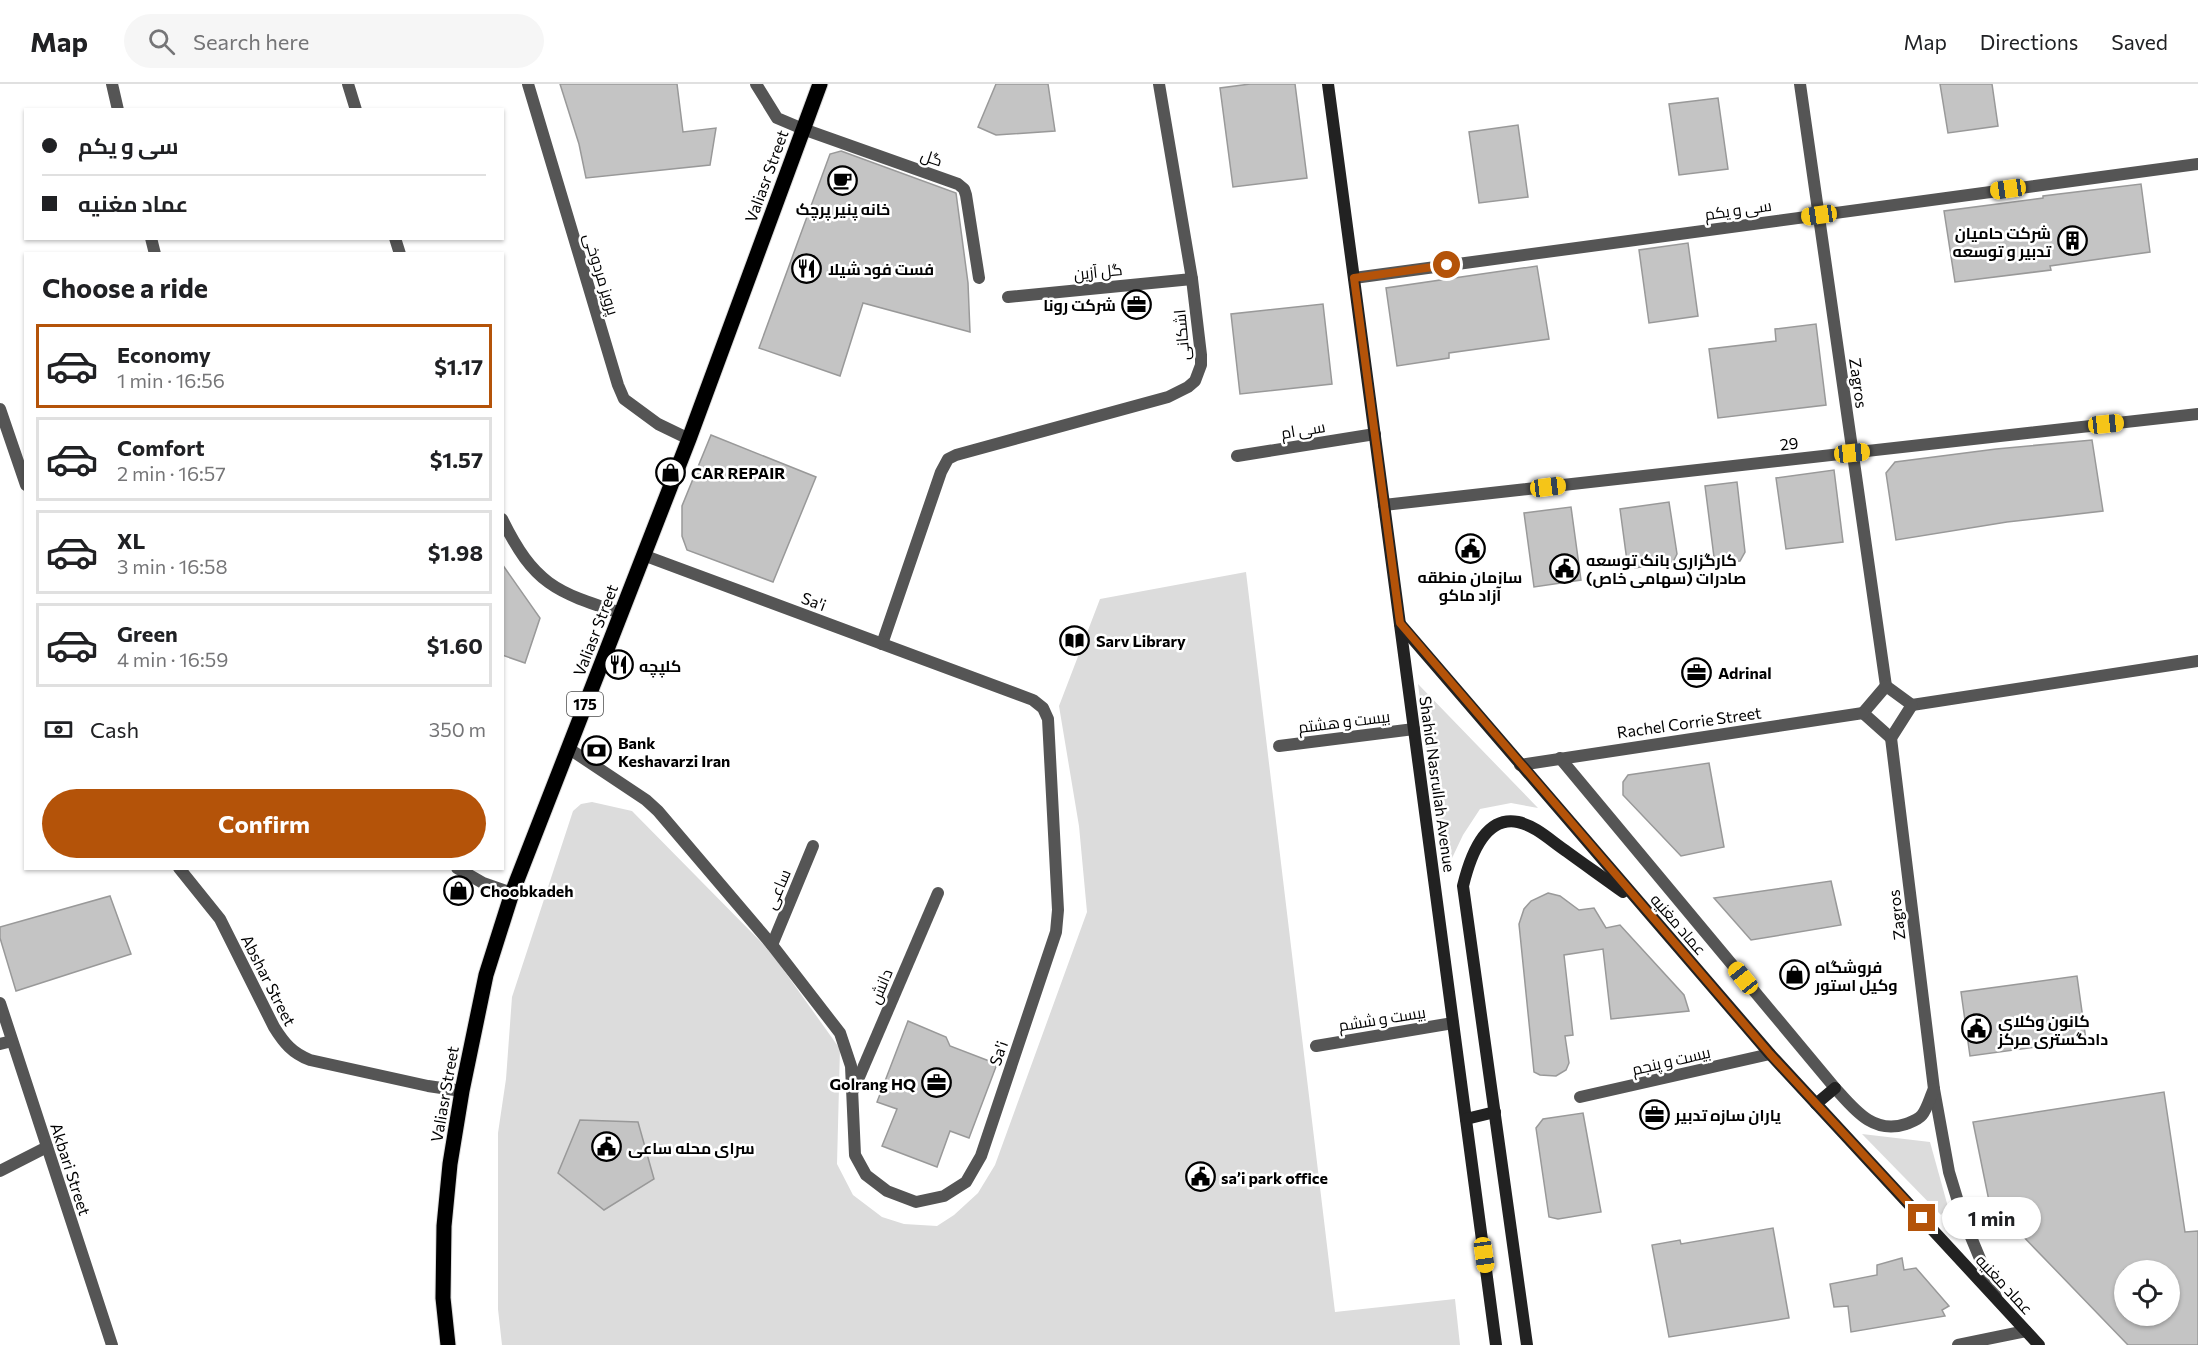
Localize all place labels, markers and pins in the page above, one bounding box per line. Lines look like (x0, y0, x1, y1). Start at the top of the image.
cafe icon: خانه پنیر پرچک (827, 164, 859, 196)
place label: خانه پنیر پرچک (796, 199, 890, 221)
place label: شرکت حامیان تدبیر و توسعه (1953, 223, 2052, 261)
building icon: شرکت حامیان تدبیر و توسعه (2056, 225, 2088, 257)
restaurant icon: فست فود شیلا (791, 252, 823, 284)
place label: فست فود شیلا (828, 259, 934, 279)
office icon: شرکت رونا (1121, 288, 1153, 320)
place label: شرکت رونا (1043, 295, 1116, 315)
shop icon: CAR REPAIR (654, 456, 686, 488)
place label: CAR REPAIR (691, 463, 785, 482)
public building icon: سازمان منطقه آزاد ماکو (1454, 532, 1486, 564)
place label: کارگزاری بانک توسعه صادرات (سهامی خاص) (1586, 550, 1746, 588)
public building icon: کارگزاری بانک توسعه صادرات (سهامی خاص) (1549, 552, 1581, 584)
place label: سازمان منطقه آزاد ماکو (1418, 567, 1522, 605)
library icon: Sarv Library (1059, 624, 1091, 656)
place label: Sarv Library (1096, 631, 1186, 650)
restaurant icon: کلپچه (602, 649, 634, 681)
place label: کلپچه (639, 656, 681, 678)
office icon: Adrinal (1681, 656, 1713, 688)
place label: Adrinal (1718, 663, 1772, 682)
place label: Bank Keshavarzi Iran (618, 733, 730, 770)
bank icon: Bank Keshavarzi Iran (581, 735, 613, 767)
shop icon: Choobkadeh (443, 874, 475, 906)
place label: Choobkadeh (480, 881, 573, 900)
place label: فروشگاه وکیل استور (1814, 957, 1898, 995)
shop icon: فروشگاه وکیل استور (1778, 959, 1810, 991)
place label: کانون وکلای دادگستری مرکز (1997, 1011, 2108, 1049)
public building icon: کانون وکلای دادگستری مرکز (1961, 1013, 1993, 1045)
office icon: Golrang HQ (921, 1067, 953, 1099)
place label: Golrang HQ (829, 1074, 916, 1093)
office icon: یاران سازه تدبیر (1638, 1098, 1670, 1130)
place label: یاران سازه تدبیر (1674, 1105, 1781, 1125)
public building icon: سرای محله ساعی (591, 1131, 623, 1163)
place label: سرای محله ساعی (628, 1138, 755, 1158)
public building icon: sa’i park office (1184, 1161, 1216, 1193)
place label: sa’i park office (1221, 1168, 1328, 1187)

